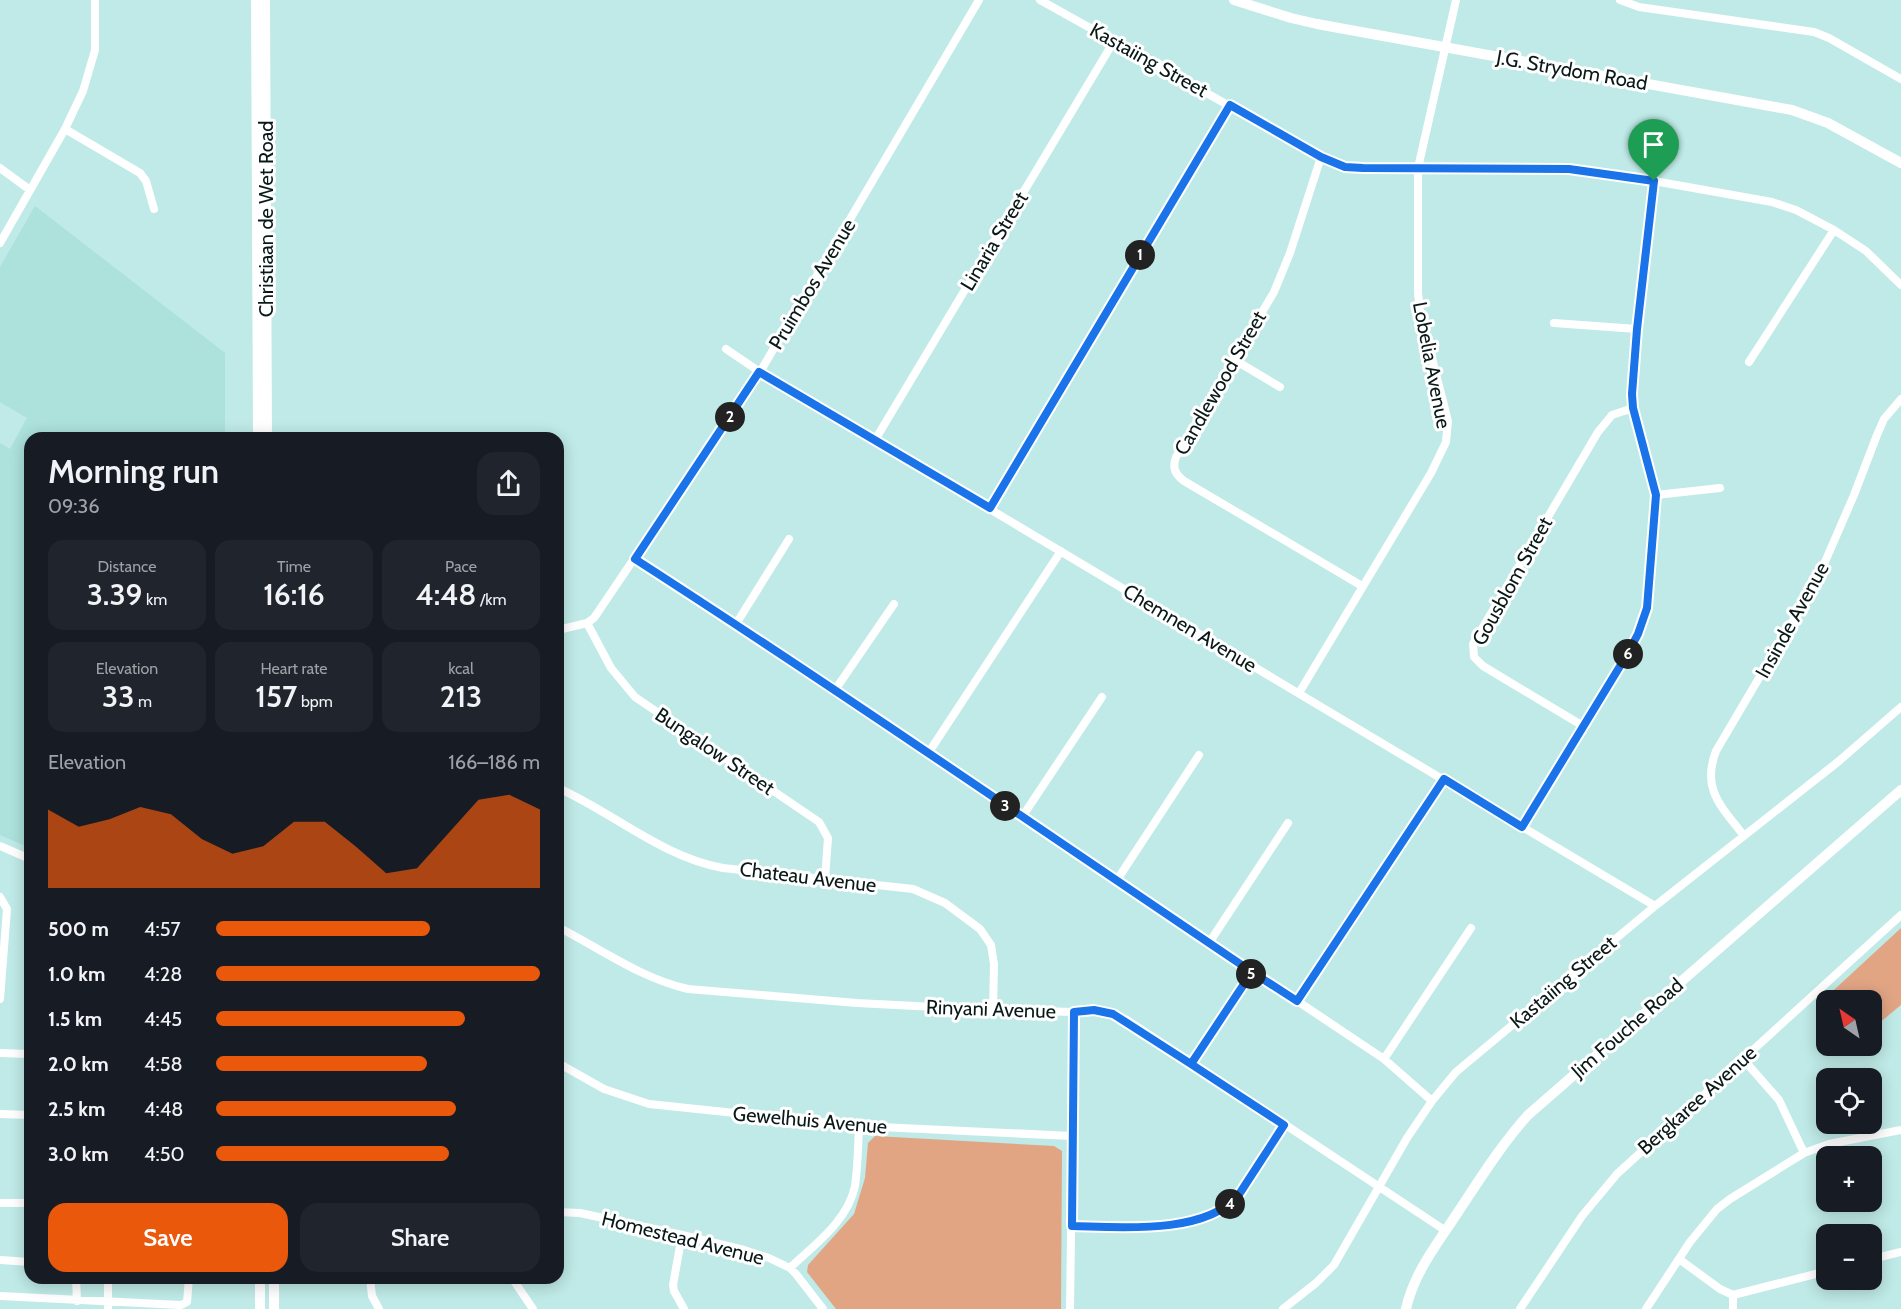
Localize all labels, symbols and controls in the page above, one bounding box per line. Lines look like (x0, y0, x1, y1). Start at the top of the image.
street label: Kastaiing Street (1086, 18, 1212, 102)
street label: J.G. Strydom Road (1494, 45, 1649, 95)
pin (1628, 119, 1679, 181)
street label: Christiaan de Wet Road (254, 121, 278, 317)
icon: arrive (1637, 128, 1670, 161)
street label: Linaria Street (955, 187, 1033, 295)
street label: Pruimbos Avenue (764, 214, 860, 354)
pin: 1 (1125, 240, 1155, 270)
text: 1 (1137, 245, 1143, 264)
street label: Lobelia Avenue (1408, 300, 1456, 430)
street label: Candlewood Street (1169, 306, 1271, 459)
pin: 2 (715, 402, 745, 432)
text: 2 (726, 407, 734, 426)
text: Morning run (48, 451, 219, 491)
button: share (477, 452, 540, 515)
text: 09:36 (48, 494, 100, 518)
street label: Gousblom Street (1467, 512, 1557, 649)
text: Distance (98, 557, 156, 576)
text: Time (277, 557, 311, 576)
text: Pace (445, 557, 477, 576)
street label: Insinde Avenue (1750, 558, 1834, 682)
text: 3.39 (87, 576, 143, 613)
text: 16:16 (263, 576, 325, 613)
text: 4:48 (416, 576, 477, 613)
street label: Chemnen Avenue (1119, 579, 1261, 677)
text: km (143, 590, 167, 609)
text: /km (477, 590, 506, 609)
pin: 6 (1613, 639, 1643, 669)
text: 6 (1624, 644, 1633, 663)
text: Elevation (96, 659, 158, 678)
text: Heart rate (261, 659, 327, 678)
text: kcal (448, 659, 474, 678)
text: 33 (102, 678, 134, 715)
text: 157 (255, 678, 297, 715)
text: 213 (440, 678, 482, 715)
text: m (134, 692, 152, 711)
text: bpm (297, 692, 333, 711)
street label: Bungalow Street (651, 702, 780, 800)
text: Elevation (48, 750, 126, 774)
text: 166–186 m (448, 750, 540, 774)
pin: 3 (990, 791, 1020, 821)
text: 3 (1001, 796, 1009, 815)
street label: Chateau Avenue (738, 857, 878, 897)
text: 500 m (48, 917, 109, 941)
text: 4:57 (144, 917, 181, 941)
street label: Kastaiing Street (1505, 931, 1621, 1033)
pin: 5 (1236, 959, 1266, 989)
text: 1.0 km (48, 962, 105, 986)
text: 4:28 (144, 962, 182, 986)
text: 5 (1247, 964, 1255, 983)
street label: Jim Fouche Road (1565, 973, 1688, 1084)
north arrow (1816, 990, 1882, 1056)
map controls (1816, 990, 1882, 1290)
street label: Rinyani Avenue (926, 995, 1056, 1023)
text: 1.5 km (48, 1007, 102, 1031)
text: 4:45 (144, 1007, 182, 1031)
street label: Bergkaree Avenue (1633, 1040, 1761, 1160)
text: 2.0 km (48, 1052, 109, 1076)
text: 4:58 (144, 1052, 183, 1076)
button: locate (1816, 1068, 1882, 1134)
text: 2.5 km (48, 1097, 105, 1121)
text: 4:48 (144, 1097, 183, 1121)
street label: Gewelhuis Avenue (732, 1101, 888, 1139)
text: 3.0 km (48, 1142, 109, 1166)
text: 4:50 (144, 1142, 185, 1166)
button: + (1816, 1146, 1882, 1212)
pin: 4 (1215, 1189, 1245, 1219)
text: 4 (1225, 1194, 1235, 1213)
button: Save (48, 1203, 288, 1272)
button: Share (300, 1203, 540, 1272)
street label: Homestead Avenue (599, 1206, 767, 1270)
button: − (1816, 1224, 1882, 1290)

